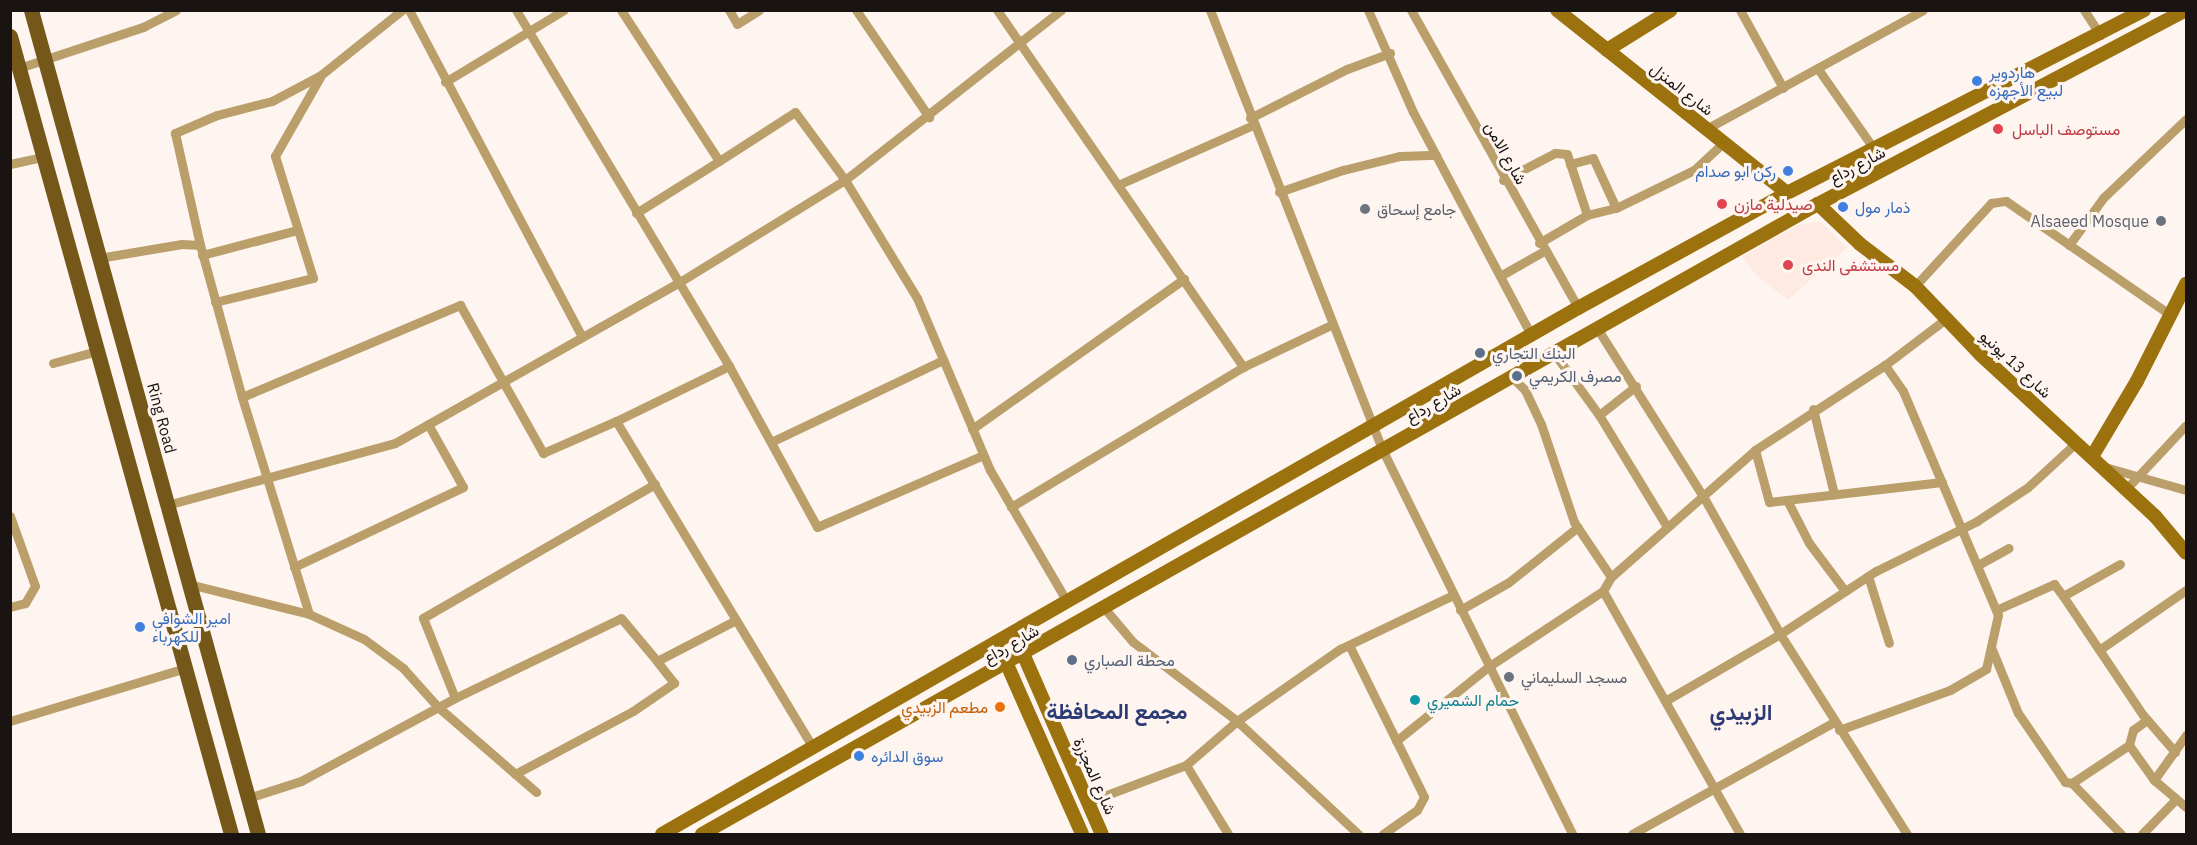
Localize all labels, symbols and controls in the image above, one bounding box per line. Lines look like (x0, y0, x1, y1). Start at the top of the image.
street label: شارع المنزل (1647, 58, 1717, 120)
place label: هاردوير لبيع الأجهزه (1989, 62, 2063, 100)
marker: هاردوير لبيع الأجهزه (1970, 74, 1984, 88)
street label: شارع الامن (1481, 118, 1531, 188)
place label: مستوصف الباسل (2012, 119, 2120, 139)
marker: مستوصف الباسل (1989, 120, 2007, 138)
street label: شارع رداع (1826, 142, 1888, 188)
place label: ركن ابو صدام (1695, 161, 1776, 181)
marker: ركن ابو صدام (1781, 164, 1795, 178)
place label: صيدلية مازن (1734, 194, 1813, 214)
marker: صيدلية مازن (1715, 197, 1729, 211)
place label: ذمار مول (1855, 197, 1911, 217)
place label: جامع إسحاق (1377, 199, 1456, 219)
marker: ذمار مول (1836, 200, 1850, 214)
marker: جامع إسحاق (1358, 202, 1372, 216)
place label: Alsaeed Mosque (2031, 211, 2149, 231)
marker: Alsaeed Mosque (2154, 214, 2168, 228)
place label: مستشفى الندى (1802, 255, 1899, 275)
marker: مستشفى الندى (1779, 256, 1797, 274)
street label: شارع 13 يونيو (1976, 326, 2056, 402)
place label: البنك التجاري (1492, 343, 1576, 363)
marker: البنك التجاري (1473, 346, 1487, 360)
place label: مصرف الكريمي (1529, 366, 1621, 386)
marker: مصرف الكريمي (1510, 369, 1524, 383)
street label: شارع رداع (1402, 380, 1464, 426)
street label: Ring Road (143, 381, 181, 455)
place label: امير الشوافي للكهرباء (152, 608, 231, 646)
marker: امير الشوافي للكهرباء (133, 620, 147, 634)
street label: شارع رداع (980, 621, 1042, 667)
place label: محطة الصباري (1084, 650, 1175, 670)
marker: محطة الصباري (1065, 653, 1079, 667)
place label: مسجد السليماني (1521, 667, 1627, 687)
marker: مسجد السليماني (1502, 670, 1516, 684)
place label: حمام الشميري (1427, 690, 1519, 710)
marker: حمام الشميري (1408, 693, 1422, 707)
place label: مطعم الزبيدي (901, 697, 988, 717)
district label: مجمع المحافظة (1047, 698, 1187, 724)
district label: الزبيدي (1709, 699, 1773, 725)
marker: مطعم الزبيدي (993, 700, 1007, 714)
street label: شارع المجزرة (1070, 735, 1120, 817)
place label: سوق الدائره (871, 746, 943, 766)
marker: سوق الدائره (852, 749, 866, 763)

